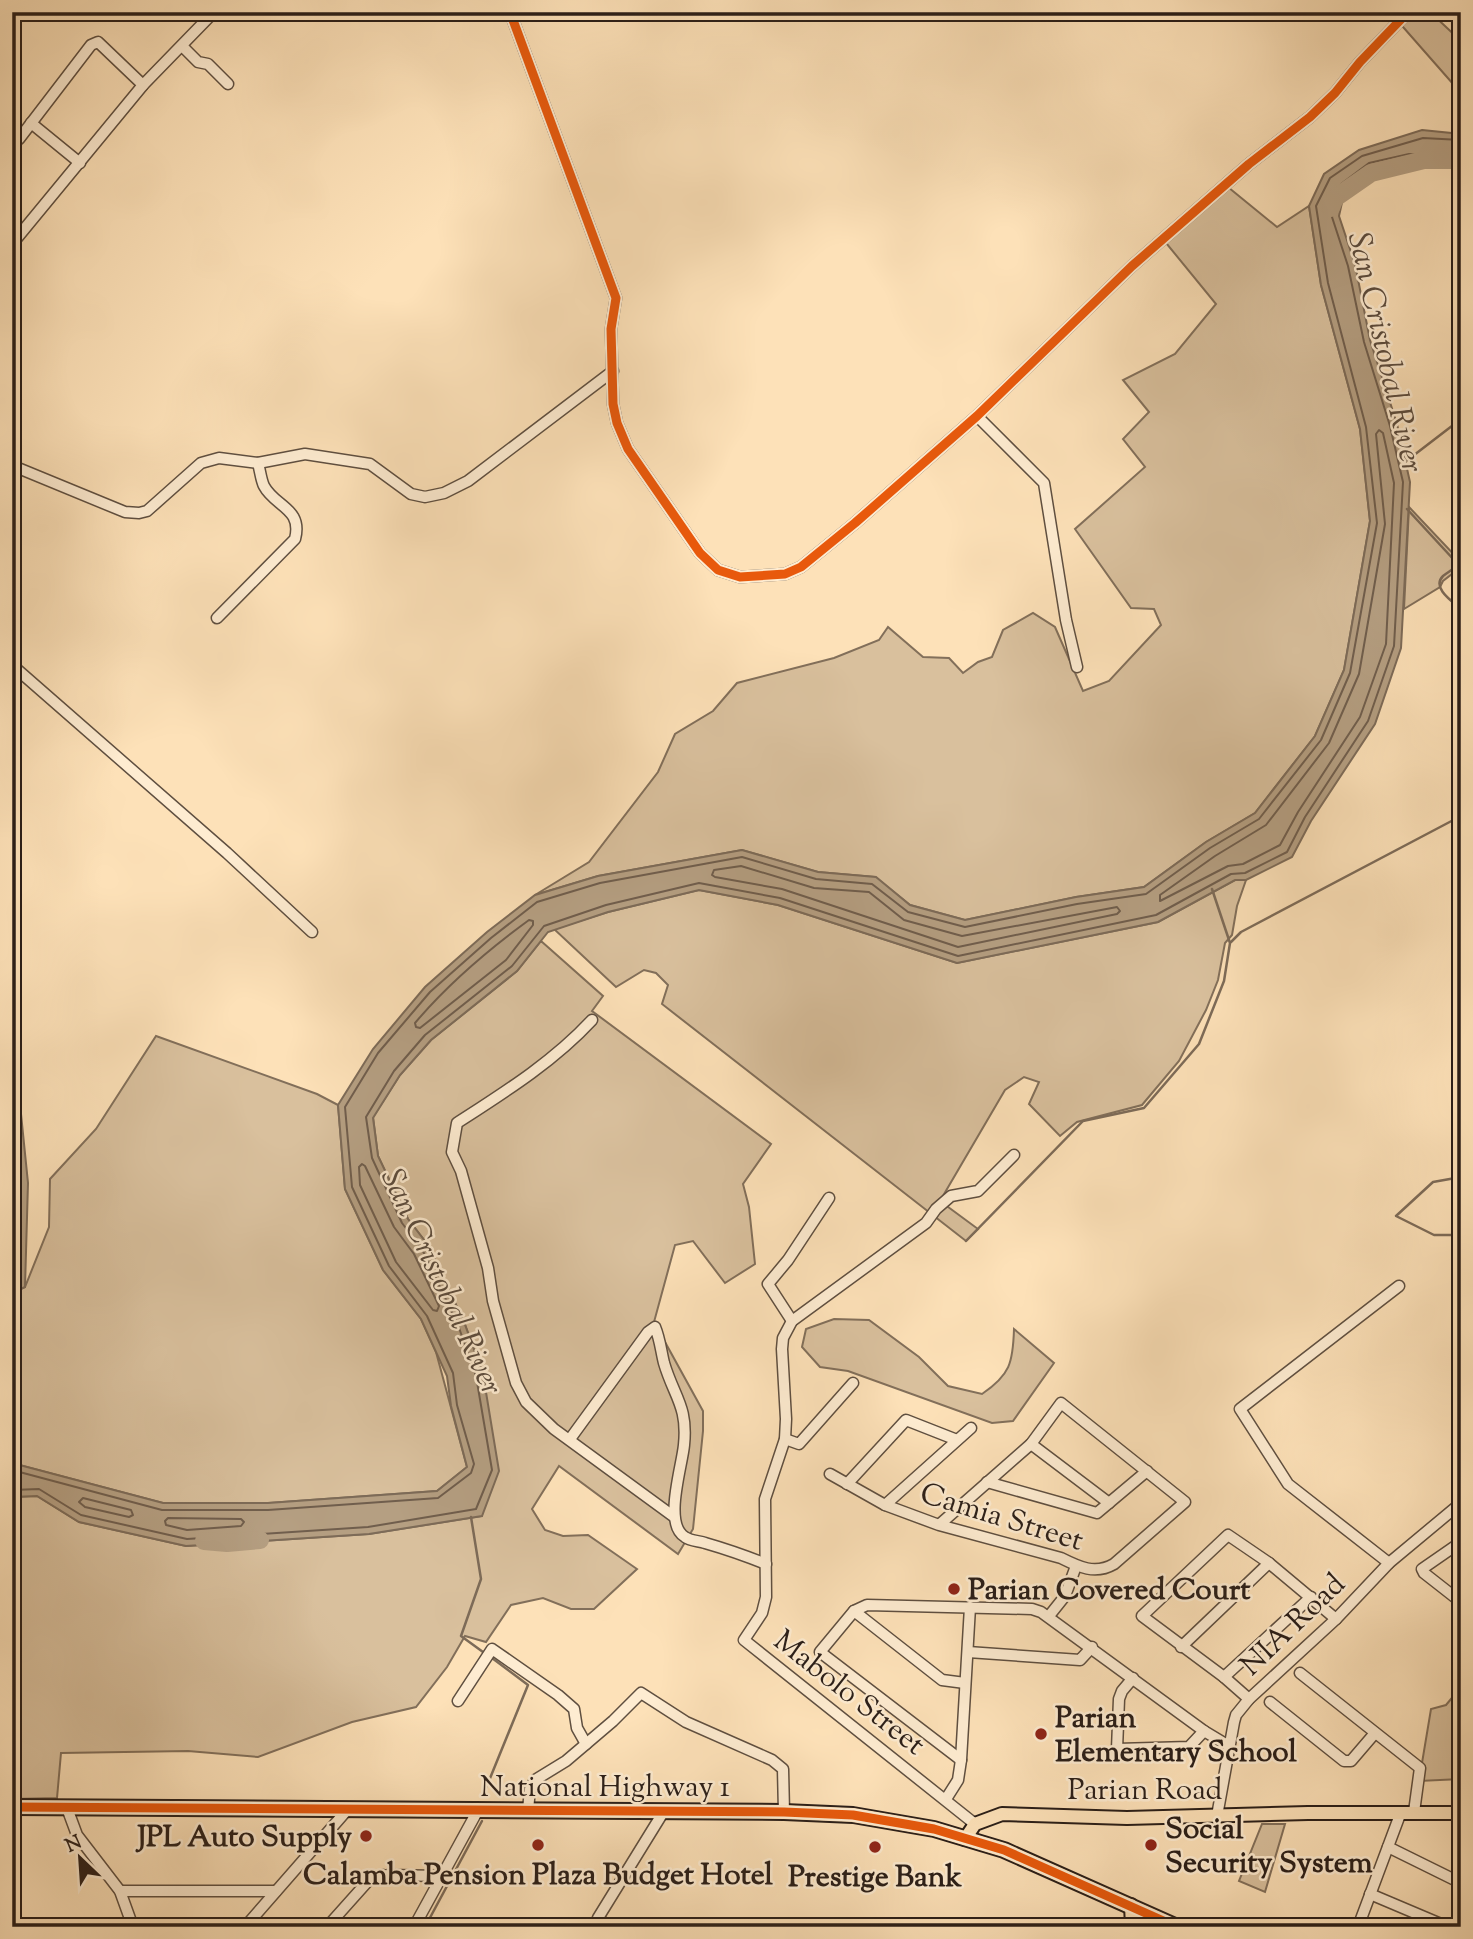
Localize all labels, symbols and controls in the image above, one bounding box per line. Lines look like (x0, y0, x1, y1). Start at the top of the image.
water label: San Cristobal River (1334, 228, 1434, 477)
water label: San Cristobal River (368, 1161, 513, 1403)
street label: Camia Street (914, 1473, 1088, 1564)
street label: NIA Road (1231, 1564, 1356, 1687)
place label: Parian Covered Court (968, 1570, 1251, 1613)
marker: Parian Covered Court (946, 1581, 962, 1597)
street label: Mabolo Street (763, 1621, 933, 1767)
place label: Parian Elementary School (1055, 1698, 1298, 1775)
marker: Parian Elementary School (1033, 1726, 1049, 1742)
street label: National Highway 1 (480, 1767, 730, 1810)
street label: Parian Road (1067, 1770, 1223, 1813)
place label: Social Security System (1165, 1809, 1373, 1886)
place label: JPL Auto Supply (135, 1817, 352, 1860)
north arrow (46, 1824, 116, 1894)
marker: JPL Auto Supply (358, 1828, 374, 1844)
text: N (61, 1829, 86, 1860)
marker: Calamba Pension Plaza Budget Hotel (530, 1837, 546, 1853)
marker: Social Security System (1143, 1837, 1159, 1853)
marker: Prestige Bank (867, 1839, 883, 1855)
place label: Calamba Pension Plaza Budget Hotel (303, 1855, 774, 1898)
place label: Prestige Bank (788, 1857, 963, 1900)

